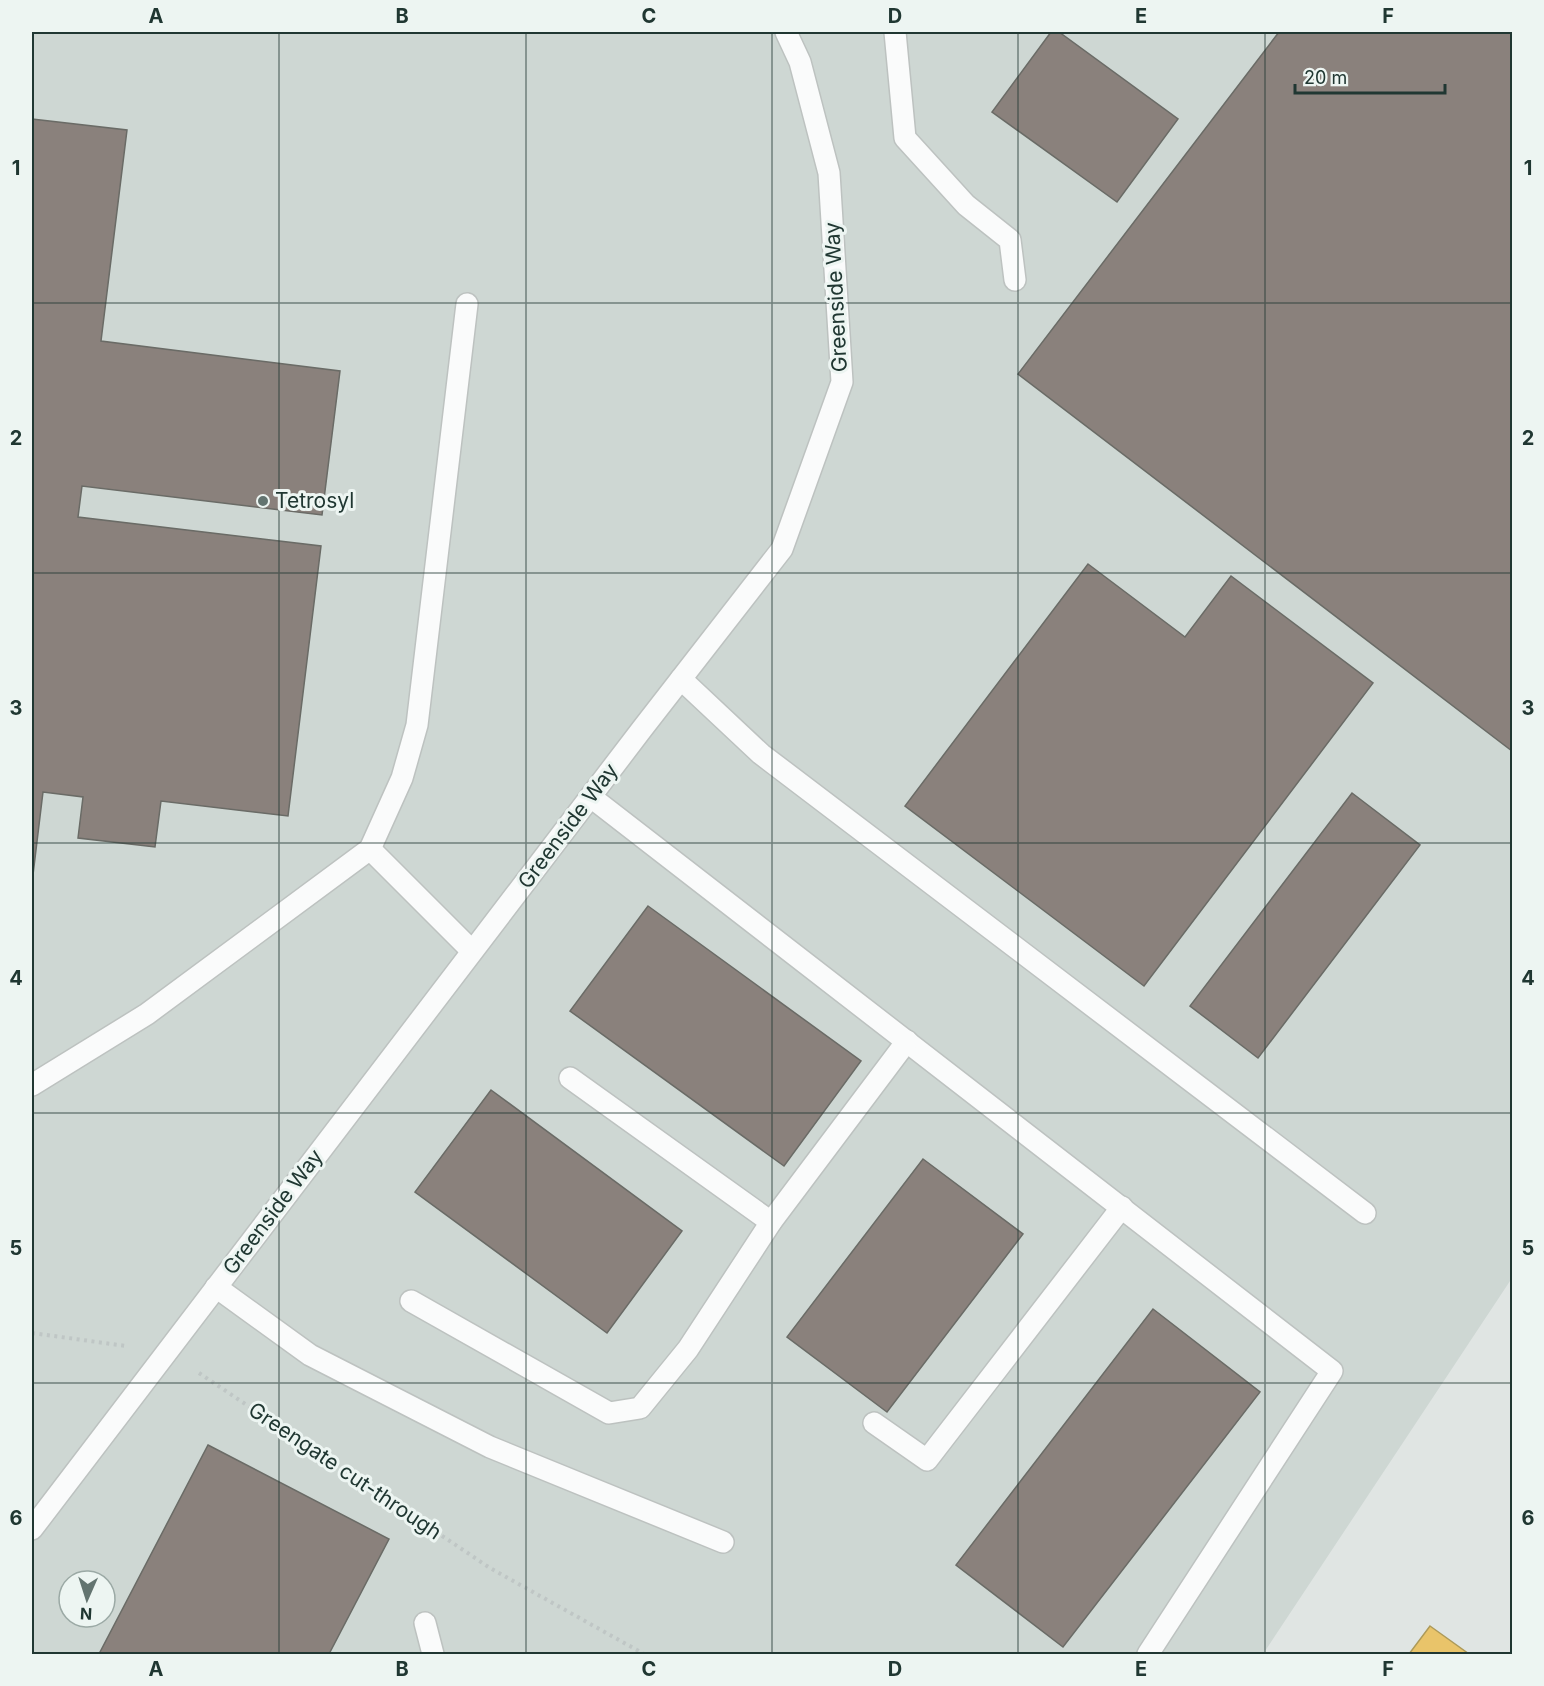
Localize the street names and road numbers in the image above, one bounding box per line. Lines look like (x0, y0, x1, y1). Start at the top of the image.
street label: Greenside Way (819, 221, 852, 373)
street label: Greenside Way (512, 758, 623, 893)
street label: Greenside Way (217, 1144, 328, 1279)
street label: Greengate cut-through (244, 1397, 446, 1544)

